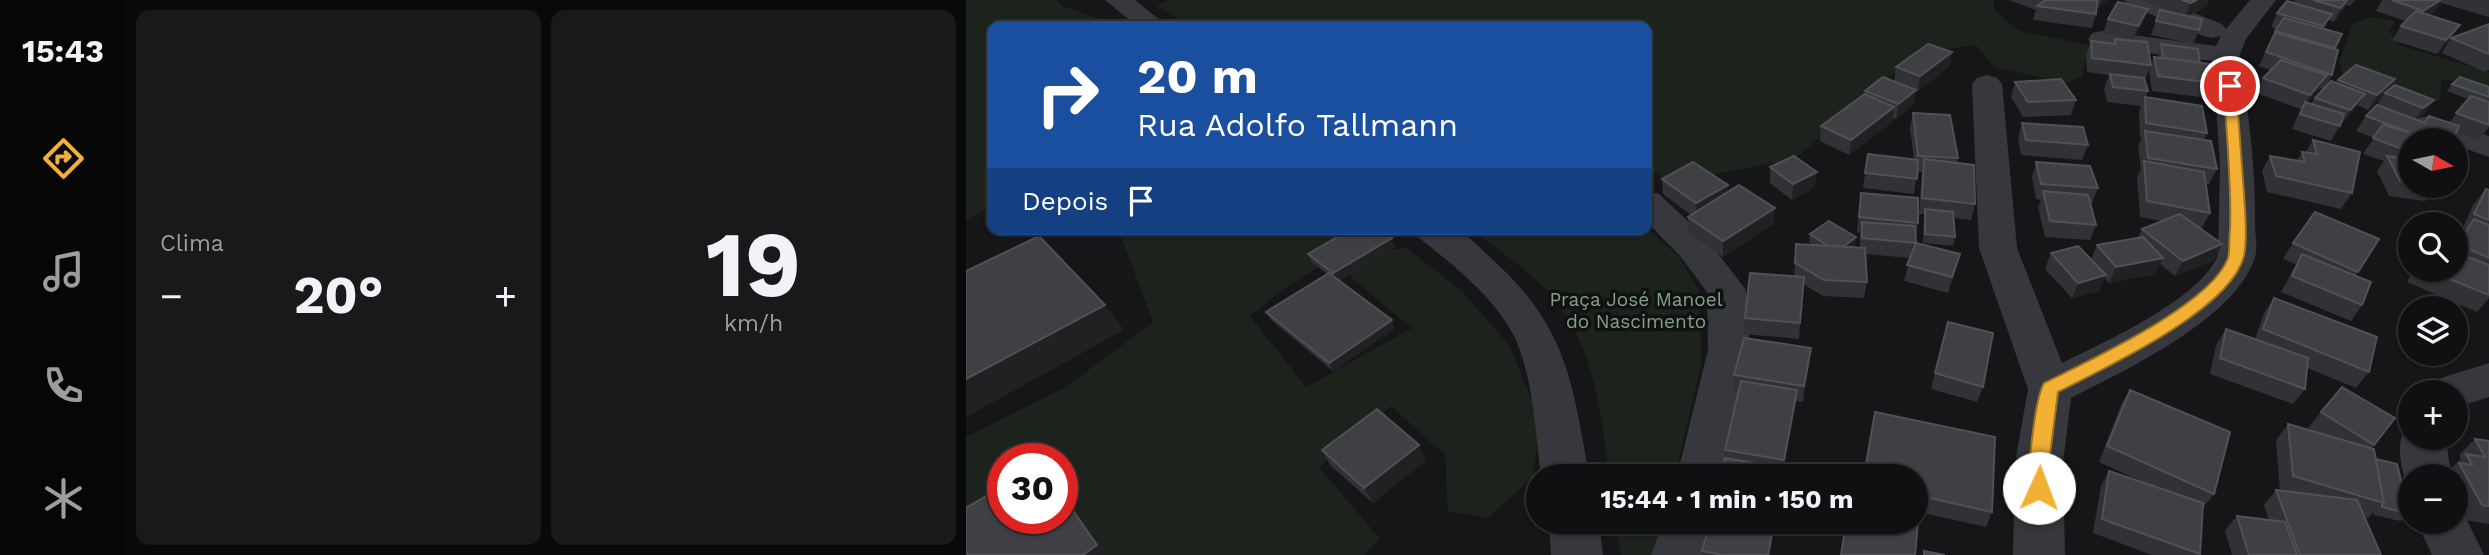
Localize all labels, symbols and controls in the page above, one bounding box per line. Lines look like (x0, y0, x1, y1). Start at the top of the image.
text: 15:43 (22, 32, 104, 70)
text: 20 m (1137, 47, 1258, 105)
icon: right (1022, 49, 1113, 140)
pin (2200, 56, 2260, 116)
icon: arrive (2211, 67, 2249, 105)
text: Rua Adolfo Tallmann (1137, 106, 1458, 144)
north arrow (2398, 128, 2468, 198)
map controls (2398, 128, 2468, 534)
icon: directions (39, 134, 88, 183)
icon: arrive (1122, 182, 1160, 220)
text: Depois (1022, 186, 1108, 216)
text: 19 (706, 211, 801, 318)
button: search (2398, 212, 2468, 282)
text: Clima (160, 230, 224, 257)
icon: music (39, 247, 88, 296)
text: 20° (293, 265, 384, 326)
text: − (160, 274, 183, 318)
text: + (494, 274, 517, 318)
park label: Praça José Manoel do Nascimento (1549, 288, 1723, 333)
button: layers (2398, 296, 2468, 366)
text: km/h (724, 310, 783, 337)
icon: phone (39, 361, 88, 410)
button: + (2398, 380, 2468, 450)
speed limit sign: 30 (987, 443, 1078, 534)
position arrow (2002, 451, 2076, 525)
button: − (2398, 464, 2468, 534)
icon: climate (39, 474, 88, 523)
text: 15:44 · 1 min · 150 m (1600, 484, 1854, 514)

